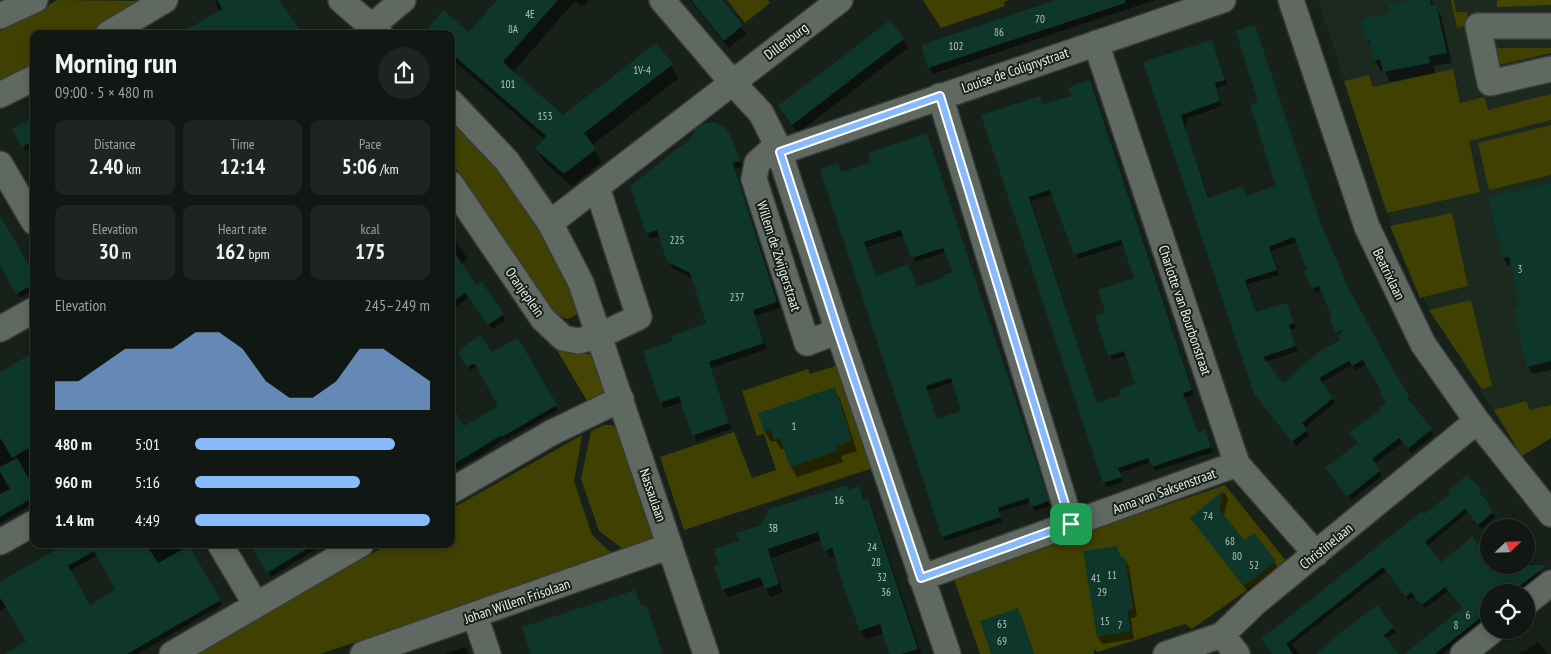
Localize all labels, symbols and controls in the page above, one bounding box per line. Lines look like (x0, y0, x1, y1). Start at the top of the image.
house number: 4E (525, 7, 535, 21)
house number: 70 (1035, 12, 1045, 26)
street label: Dillenburg (760, 18, 812, 64)
house number: 8A (508, 22, 519, 36)
house number: 86 (994, 25, 1004, 39)
house number: 102 (949, 39, 963, 53)
street label: Louise de Colignystraat (959, 43, 1071, 97)
text: Morning run (55, 44, 177, 81)
button: share (378, 47, 430, 99)
house number: 1V-4 (633, 63, 651, 77)
house number: 101 (501, 77, 515, 91)
text: 09:00 · 5 × 480 m (55, 82, 153, 102)
house number: 153 (538, 109, 552, 123)
text: Distance (94, 135, 135, 153)
text: Time (230, 135, 255, 153)
text: Pace (359, 135, 381, 153)
text: 2.40 (89, 153, 123, 180)
text: 12:14 (220, 153, 265, 180)
text: 5:06 (342, 153, 377, 180)
text: km (123, 160, 141, 178)
text: /km (377, 160, 399, 178)
street label: Willem de Zwijgerstraat (753, 199, 805, 313)
text: Elevation (92, 220, 137, 238)
text: Heart rate (218, 220, 267, 238)
text: kcal (361, 220, 380, 238)
house number: 225 (670, 233, 684, 247)
text: 30 (99, 238, 119, 265)
text: 162 (215, 238, 245, 265)
text: 175 (355, 238, 385, 265)
street label: Charlotte van Bourbonstraat (1154, 243, 1216, 377)
text: m (119, 245, 131, 263)
text: bpm (245, 245, 270, 263)
street label: Beatrixlaan (1369, 245, 1409, 303)
house number: 3 (1518, 262, 1523, 276)
street label: Oranjeplein (501, 264, 549, 320)
house number: 237 (730, 290, 744, 304)
text: Elevation (55, 295, 106, 315)
text: 245–249 m (365, 295, 430, 315)
house number: 1 (792, 419, 797, 433)
text: 480 m (55, 434, 92, 454)
text: 5:01 (135, 434, 160, 454)
street label: Anna van Saksenstraat (1110, 464, 1218, 518)
street label: Nassaulaan (636, 466, 670, 524)
text: 960 m (55, 472, 92, 492)
text: 5:16 (135, 472, 160, 492)
house number: 16 (834, 493, 844, 507)
pin (1050, 503, 1092, 545)
house number: 74 (1203, 509, 1213, 523)
text: 1.4 km (55, 510, 94, 530)
text: 4:49 (135, 510, 160, 530)
icon: arrive (1057, 510, 1085, 538)
street label: Christinelaan (1296, 519, 1356, 573)
north arrow (1480, 519, 1535, 574)
map controls (1480, 519, 1535, 639)
house number: 3B (768, 521, 778, 535)
house number: 68 (1225, 534, 1235, 548)
house number: 24 (867, 540, 877, 554)
house number: 80 (1232, 549, 1242, 563)
house number: 28 (871, 555, 881, 569)
house number: 52 (1249, 558, 1259, 572)
house number: 11 (1107, 568, 1117, 582)
house number: 32 (877, 570, 887, 584)
house number: 41 (1091, 571, 1101, 585)
street label: Johan Willem Frisolaan (461, 574, 572, 628)
button: locate (1480, 584, 1535, 639)
house number: 36 (881, 585, 891, 599)
house number: 29 (1097, 585, 1107, 599)
house number: 6 (1466, 608, 1471, 622)
house number: 15 (1100, 614, 1110, 628)
house number: 63 (997, 617, 1007, 631)
house number: 7 (1118, 618, 1123, 632)
house number: 8 (1454, 618, 1459, 632)
house number: 69 (997, 634, 1007, 648)

